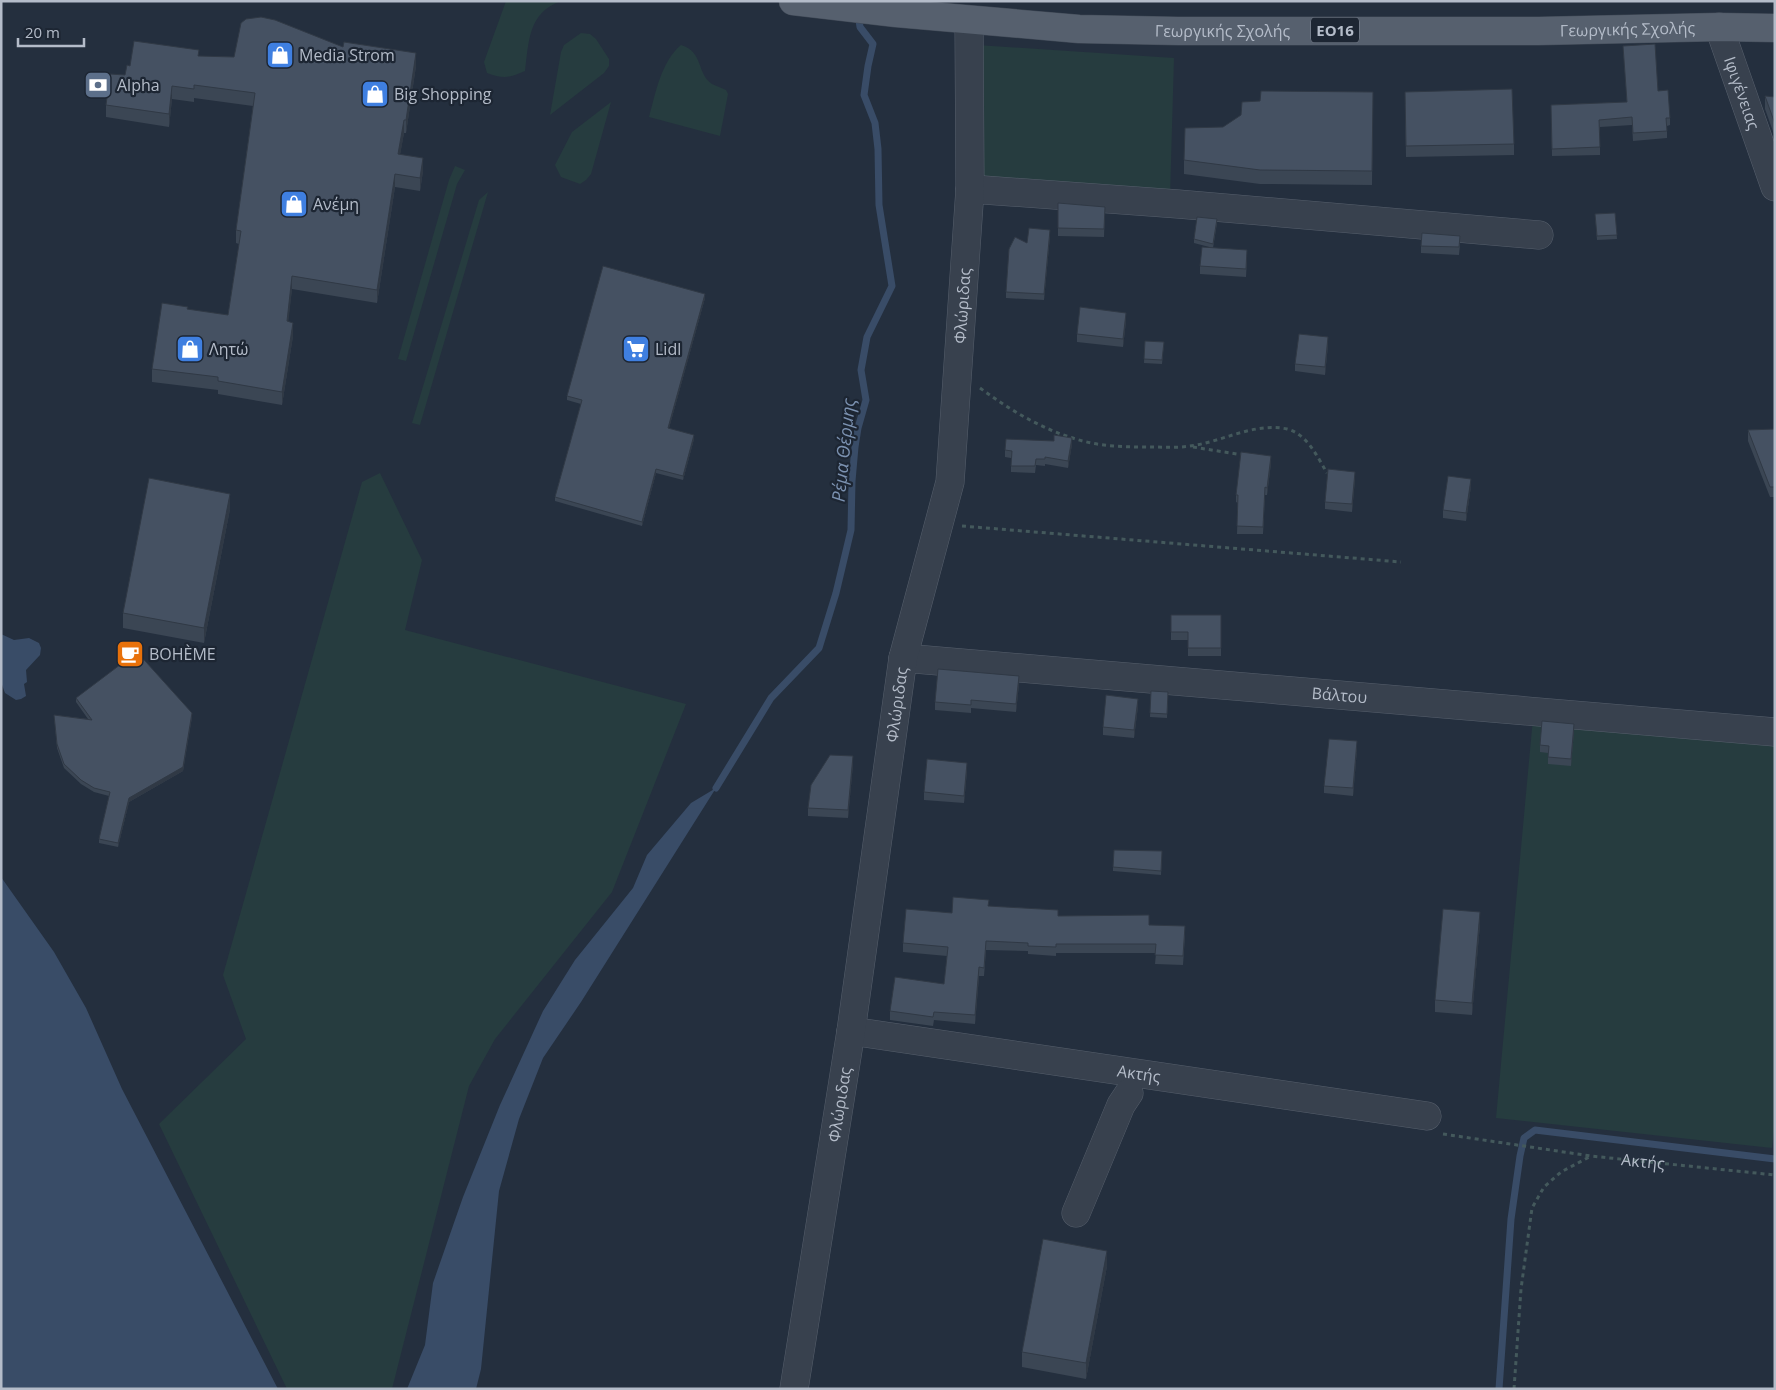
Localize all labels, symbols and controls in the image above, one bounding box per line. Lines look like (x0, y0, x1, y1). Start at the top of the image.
scale bar (18, 15, 84, 47)
street label: Γεωργικής Σχολής (1560, 17, 1696, 42)
road number: ΕΟ16 (1311, 18, 1359, 42)
street label: Γεωργικής Σχολής (1155, 20, 1290, 42)
text: 20 m (25, 22, 60, 42)
shop icon: Media Strom (265, 40, 295, 70)
place label: Media Strom (299, 44, 395, 66)
street label: Ιφιγένειας (1719, 53, 1765, 133)
bank icon: Alpha (83, 70, 113, 100)
place label: Alpha (117, 74, 160, 96)
shop icon: Big Shopping (360, 79, 390, 109)
place label: Big Shopping (394, 83, 492, 105)
shop icon: Ανέμη (279, 189, 309, 219)
place label: Ανέμη (313, 193, 359, 215)
street label: Φλώριδας (948, 267, 976, 344)
shop icon: Λητώ (175, 334, 205, 364)
supermarket icon: Lidl (621, 334, 651, 364)
place label: Λητώ (209, 338, 248, 360)
place label: Lidl (655, 338, 681, 360)
water label: Ρέμα Θέρμης (826, 396, 860, 503)
cafe icon: BOHÈME (115, 639, 145, 669)
place label: BOHÈME (149, 643, 216, 665)
street label: Φλώριδας (880, 665, 913, 744)
street label: Βάλτου (1311, 682, 1368, 708)
street label: Ακτής (1116, 1059, 1162, 1088)
street label: Φλώριδας (822, 1065, 856, 1144)
street label: Ακτής (1620, 1148, 1666, 1175)

